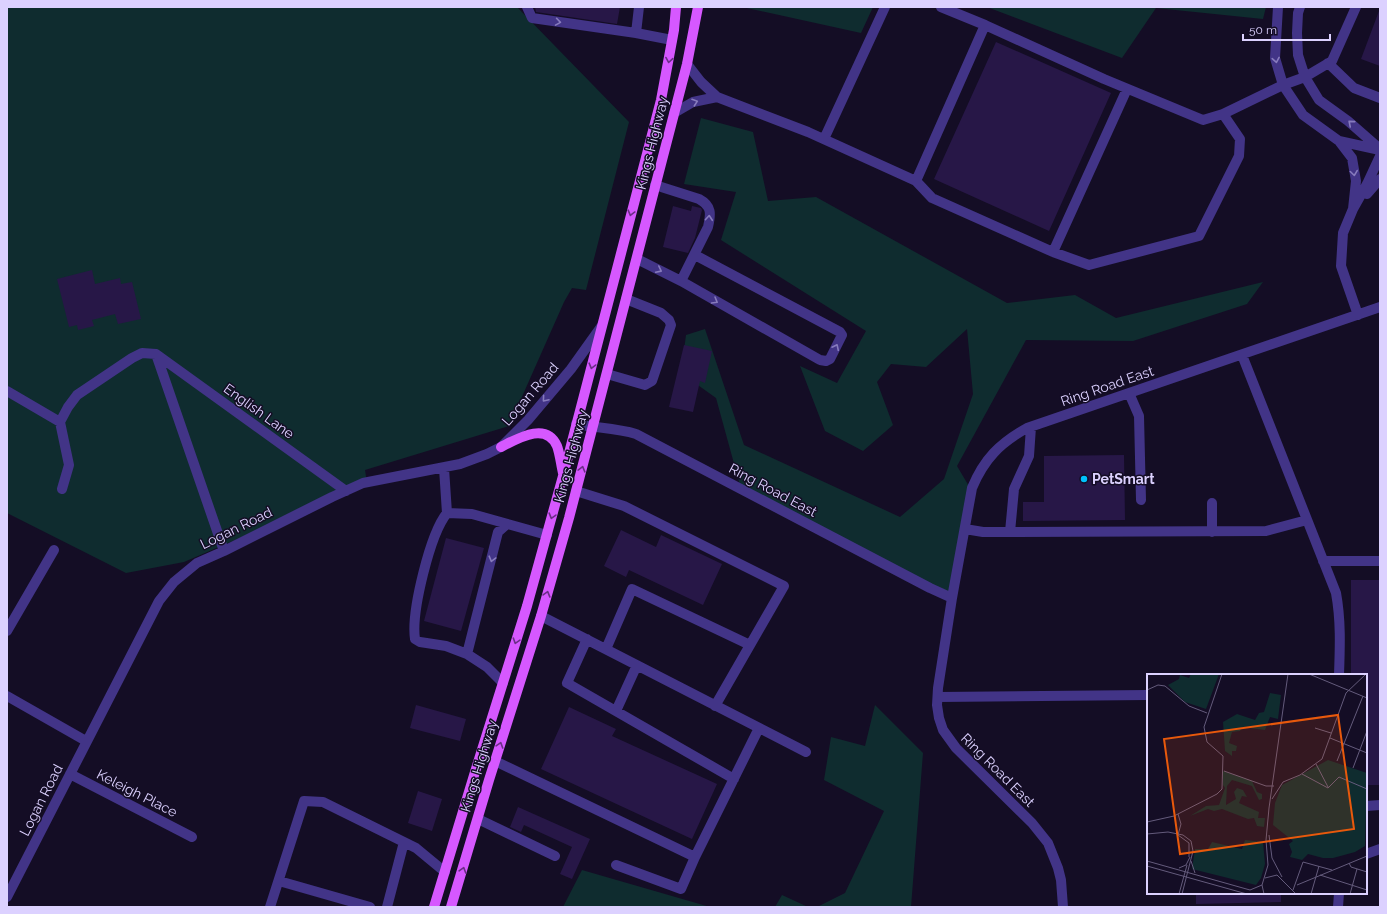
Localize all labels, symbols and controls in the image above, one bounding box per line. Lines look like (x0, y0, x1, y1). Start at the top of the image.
scale bar (1243, 16, 1330, 42)
one-way arrow (555, 17, 562, 26)
text: 50 m (1249, 23, 1277, 37)
one-way arrow (665, 56, 674, 63)
one-way arrow (1272, 56, 1280, 63)
street label: Kings Highway (633, 94, 671, 191)
one-way arrow (691, 99, 698, 107)
one-way arrow (1348, 121, 1355, 128)
one-way arrow (1349, 169, 1358, 176)
one-way arrow (628, 210, 636, 216)
one-way arrow (704, 215, 713, 221)
one-way arrow (655, 265, 662, 273)
one-way arrow (711, 296, 718, 303)
one-way arrow (831, 344, 839, 352)
street label: Logan Road (498, 359, 562, 429)
one-way arrow (588, 362, 597, 369)
street label: Ring Road East (1058, 363, 1156, 409)
street label: English Lane (221, 380, 297, 442)
one-way arrow (543, 395, 550, 402)
street label: Kings Highway (551, 407, 591, 504)
street label: Ring Road East (726, 460, 820, 520)
one-way arrow (577, 466, 586, 473)
place label: PetSmart (1092, 471, 1155, 487)
marker: PetSmart (1079, 474, 1089, 484)
street label: Logan Road (197, 504, 275, 552)
one-way arrow (548, 513, 557, 520)
one-way arrow (488, 555, 496, 562)
one-way arrow (542, 591, 551, 598)
one-way arrow (512, 637, 521, 644)
inset map (1147, 674, 1367, 894)
street label: Kings Highway (457, 718, 501, 814)
street label: Ring Road East (958, 730, 1038, 810)
one-way arrow (495, 742, 504, 749)
street label: Logan Road (16, 762, 66, 838)
street label: Keleigh Place (94, 766, 180, 820)
one-way arrow (458, 866, 467, 873)

